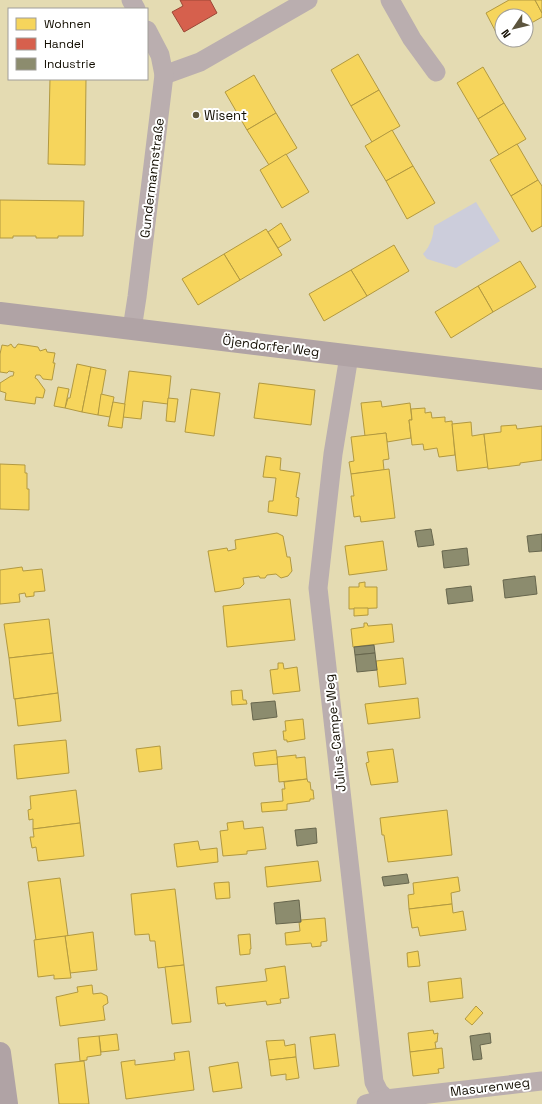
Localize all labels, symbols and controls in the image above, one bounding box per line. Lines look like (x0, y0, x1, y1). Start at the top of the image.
legend (8, 8, 148, 80)
north arrow (494, 8, 534, 48)
text: Wohnen (44, 16, 91, 32)
text: N (498, 27, 514, 41)
text: Handel (44, 36, 84, 52)
text: Industrie (44, 56, 96, 72)
place label: Wisent (204, 107, 247, 124)
marker: Wisent (191, 110, 201, 120)
street label: Gundermannstraße (136, 117, 168, 239)
street label: Öjendorfer Weg (222, 332, 320, 360)
street label: Julius-Campe-Weg (320, 673, 350, 793)
street label: Masurenweg (449, 1074, 531, 1100)

